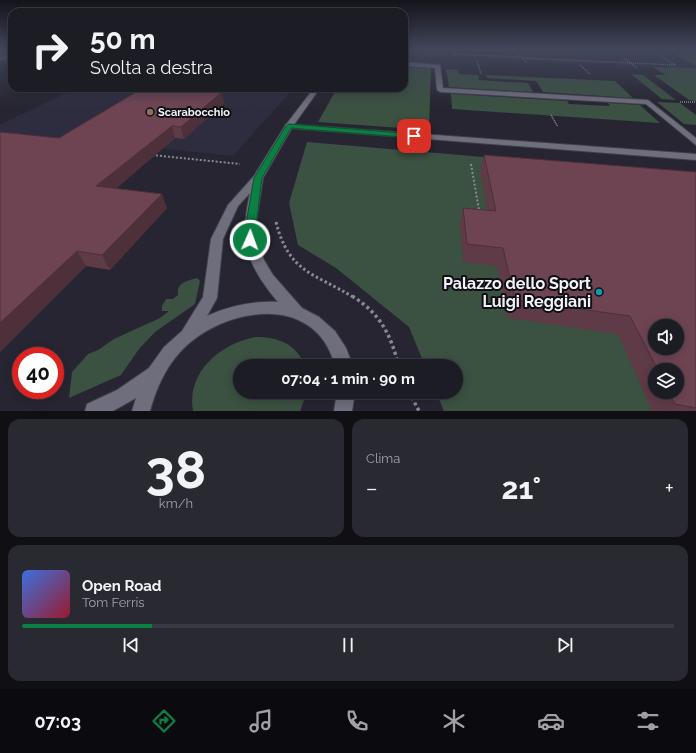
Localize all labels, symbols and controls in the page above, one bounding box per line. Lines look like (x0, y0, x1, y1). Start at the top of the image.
text: 50 m (90, 23, 156, 56)
icon: right (24, 24, 76, 76)
text: Svolta a destra (90, 57, 213, 78)
place label: Scarabocchio (158, 106, 230, 119)
marker: Scarabocchio (145, 107, 155, 117)
pin (397, 119, 431, 153)
icon: arrive (403, 125, 425, 147)
position arrow (229, 219, 271, 261)
place label: Palazzo dello Sport Luigi Reggiani (443, 274, 591, 311)
marker: Palazzo dello Sport Luigi Reggiani (594, 287, 604, 297)
map controls (648, 319, 684, 399)
button: sound (648, 319, 684, 355)
speed limit sign: 40 (12, 347, 64, 399)
button: layers (648, 363, 684, 399)
text: 07:04 · 1 min · 90 m (281, 370, 415, 388)
text: 38 (146, 439, 206, 500)
text: Clima (366, 451, 400, 466)
text: 21° (502, 471, 541, 506)
text: − (366, 475, 378, 501)
text: + (665, 475, 674, 501)
text: km/h (159, 496, 193, 511)
text: Open Road (82, 577, 162, 595)
text: Tom Ferris (82, 595, 145, 610)
icon: previous (120, 634, 142, 656)
icon: pause (337, 634, 359, 656)
icon: next (554, 634, 576, 656)
icon: directions (150, 707, 178, 735)
icon: music (247, 707, 275, 735)
icon: phone (343, 707, 371, 735)
icon: climate (440, 707, 468, 735)
icon: car (537, 707, 565, 735)
icon: filters (634, 707, 662, 735)
text: 07:03 (34, 711, 81, 732)

